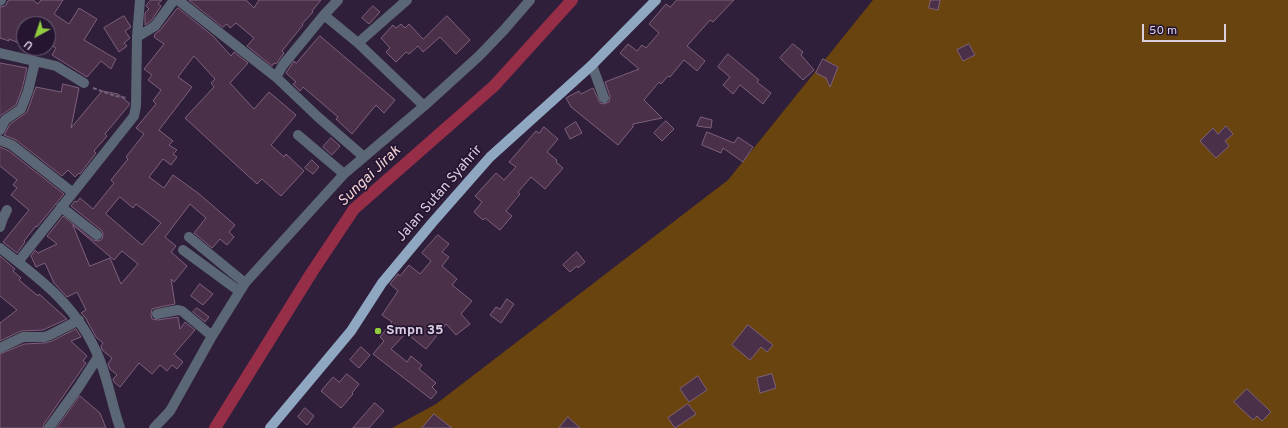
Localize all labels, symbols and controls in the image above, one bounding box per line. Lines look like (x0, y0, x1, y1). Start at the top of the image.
north arrow (16, 16, 56, 56)
scale bar (1144, 16, 1228, 42)
text: 50 m (1149, 23, 1177, 39)
text: U (21, 37, 36, 52)
street label: Jalan Sutan Syahrir (393, 142, 487, 246)
water label: Sungai Jirak (335, 143, 405, 211)
place label: Smpn 35 (386, 323, 444, 339)
marker: Smpn 35 (373, 326, 383, 336)

